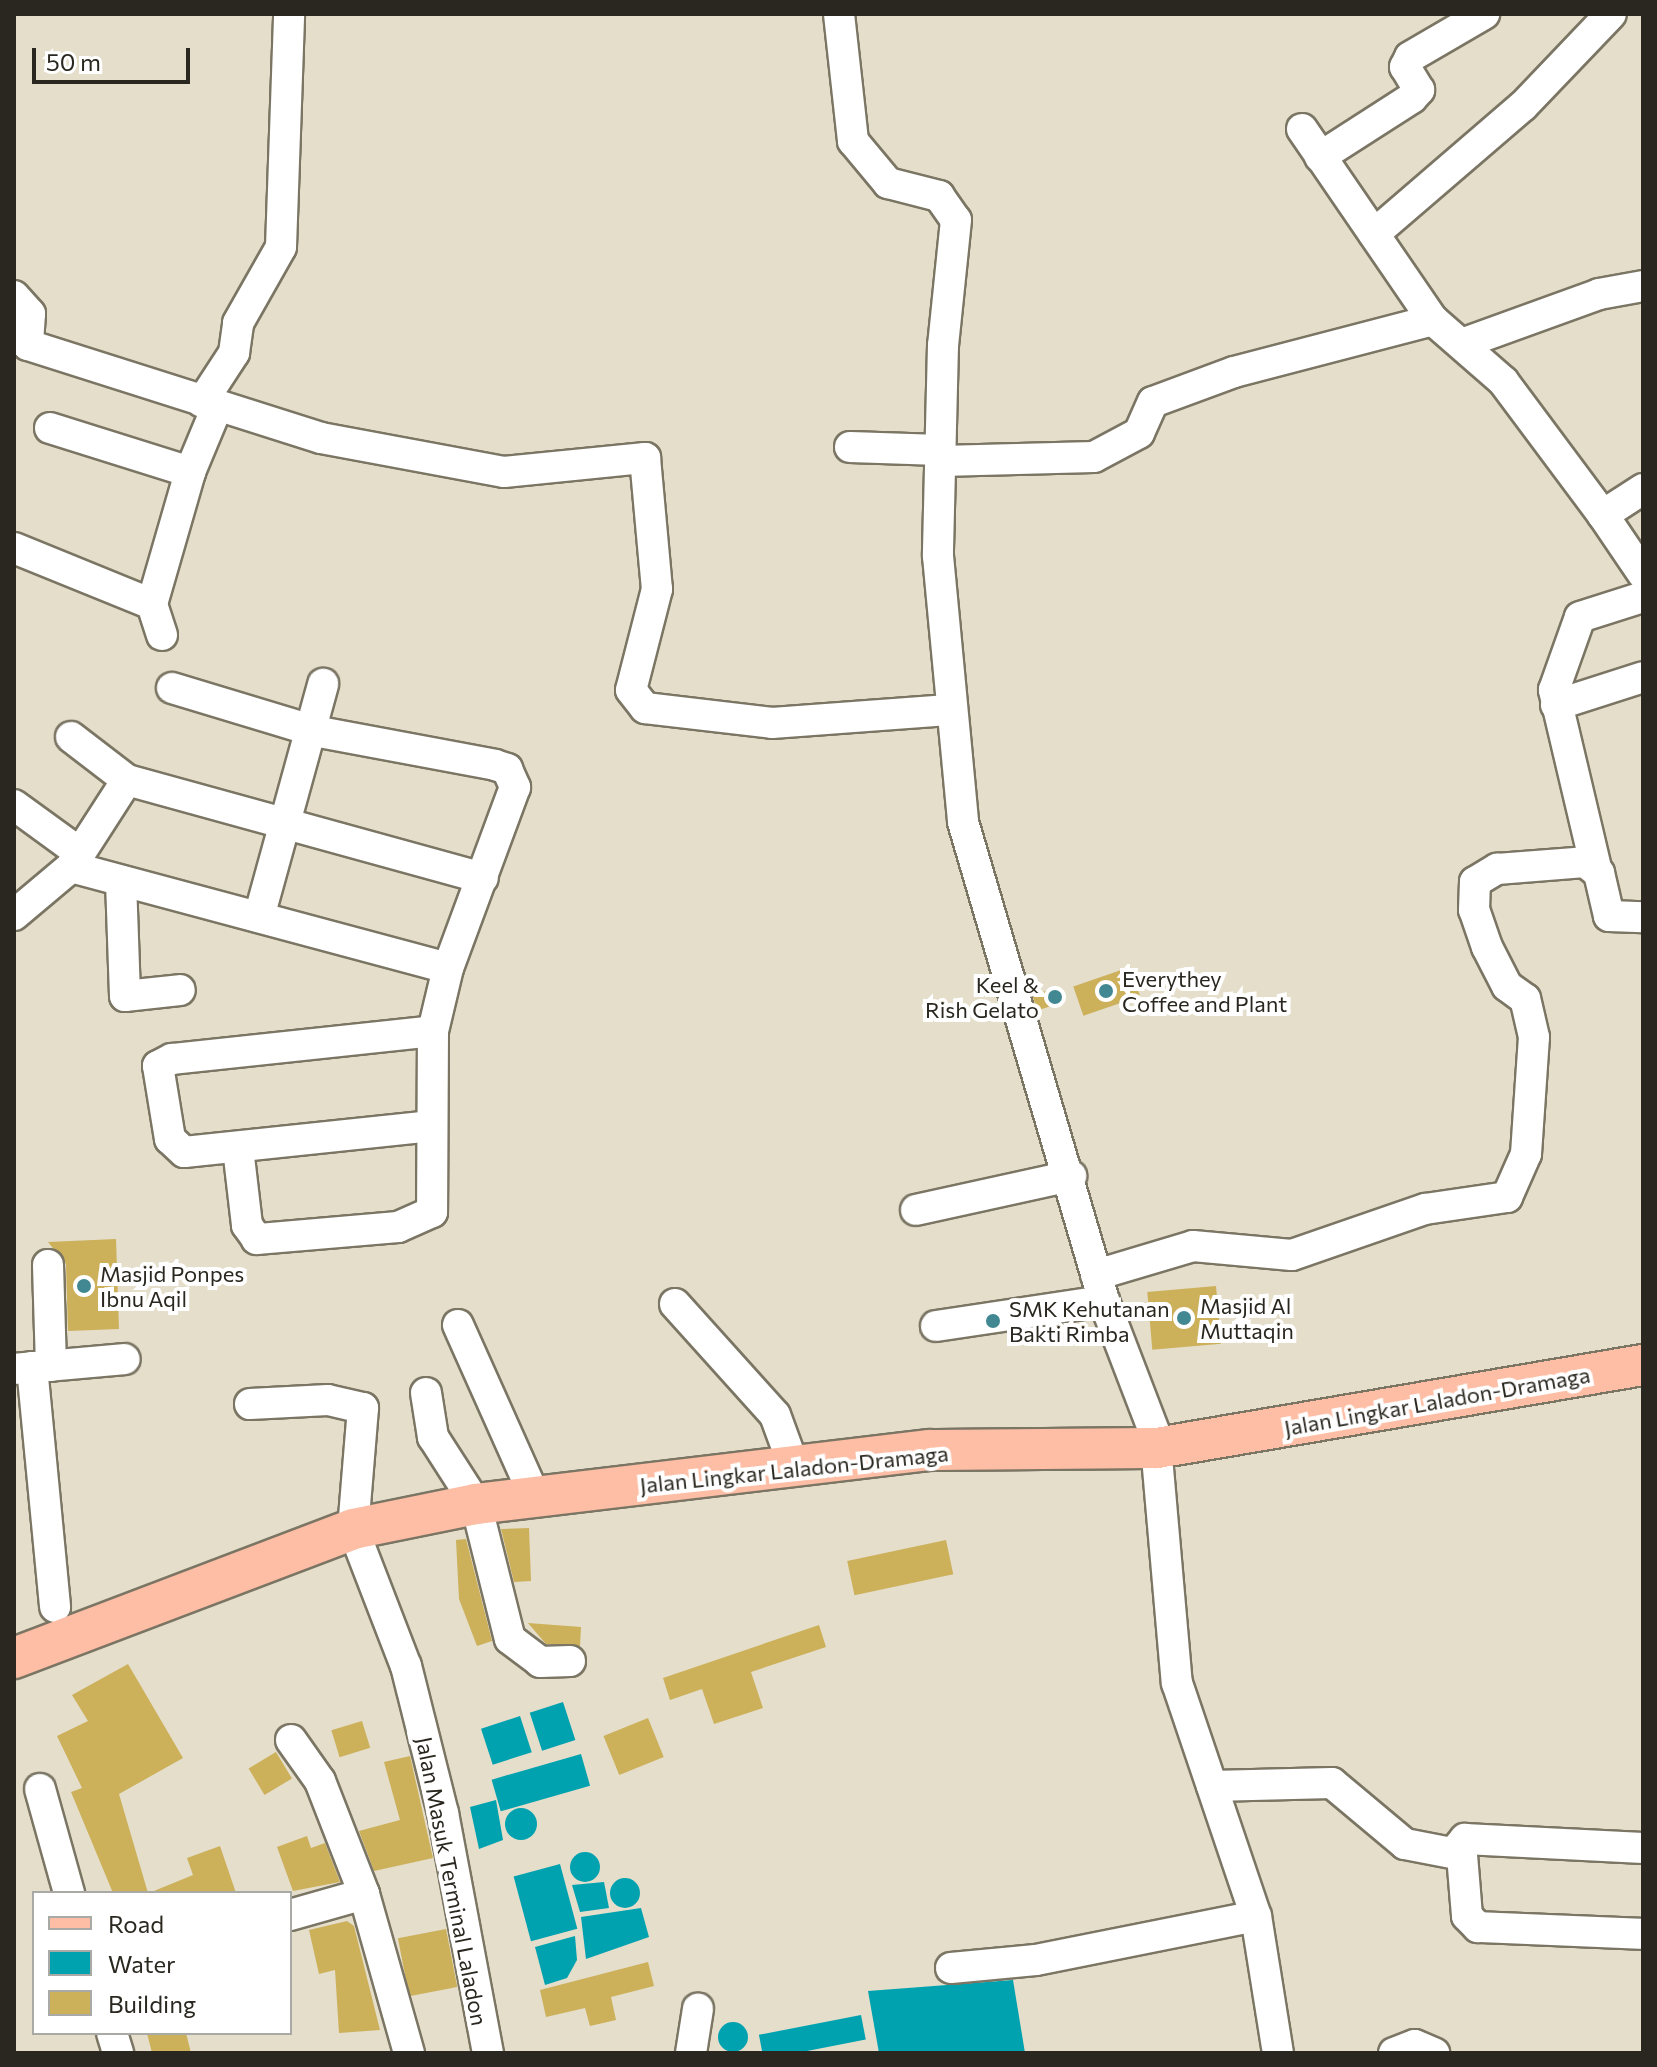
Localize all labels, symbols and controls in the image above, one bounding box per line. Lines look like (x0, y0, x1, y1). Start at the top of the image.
scale bar (36, 32, 194, 82)
text: 50 m (46, 47, 101, 76)
place label: Everythey Coffee and Plant (1122, 965, 1287, 1016)
place label: Keel & Rish Gelato (925, 971, 1039, 1022)
marker: Everythey Coffee and Plant (1097, 982, 1115, 1000)
marker: Keel & Rish Gelato (1046, 988, 1064, 1006)
place label: Masjid Ponpes Ibnu Aqil (100, 1260, 244, 1312)
marker: Masjid Ponpes Ibnu Aqil (75, 1277, 93, 1295)
place label: Masjid Al Muttaqin (1200, 1292, 1294, 1344)
place label: SMK Kehutanan Bakti Rimba (1009, 1295, 1170, 1346)
marker: Masjid Al Muttaqin (1175, 1309, 1193, 1327)
marker: SMK Kehutanan Bakti Rimba (984, 1312, 1002, 1330)
street label: Jalan Lingkar Laladon-Dramaga (1282, 1361, 1592, 1441)
street label: Jalan Lingkar Laladon-Dramaga (638, 1440, 950, 1498)
street label: Jalan Masuk Terminal Laladon (411, 1734, 493, 2028)
legend (32, 1891, 292, 2035)
text: Road (108, 1909, 164, 1938)
text: Water (108, 1949, 176, 1978)
text: Building (108, 1989, 196, 2018)

